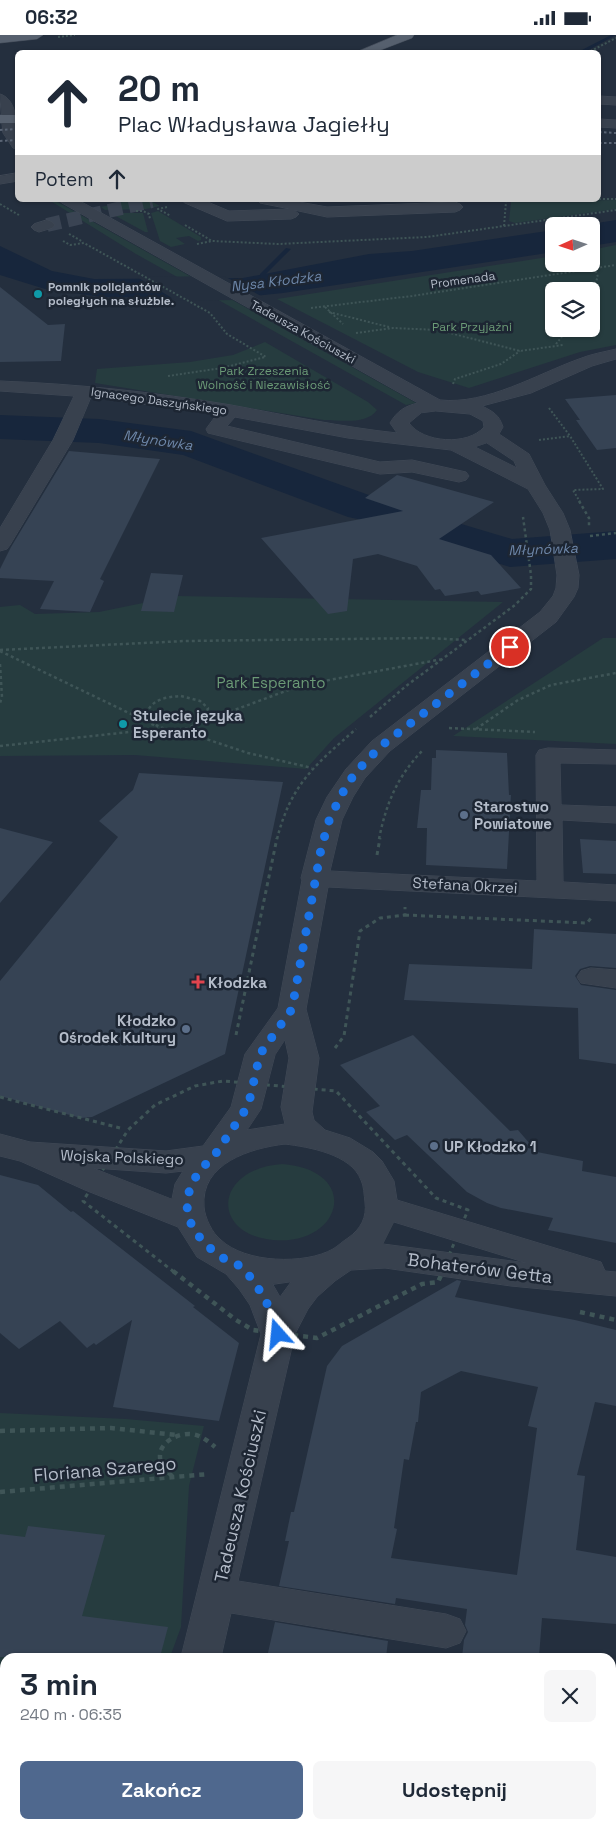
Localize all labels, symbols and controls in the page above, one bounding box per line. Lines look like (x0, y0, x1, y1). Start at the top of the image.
text: 06:32 (25, 5, 78, 30)
text: 20 m (118, 67, 200, 111)
icon: ahead (35, 70, 100, 135)
text: Plac Władysława Jagiełły (118, 110, 390, 138)
icon: ahead (103, 165, 131, 193)
text: Potem (35, 167, 93, 192)
north arrow (545, 217, 600, 273)
map controls (545, 217, 600, 337)
water label: Nysa Kłodzka (230, 266, 323, 295)
street label: Promenada (430, 268, 496, 292)
place label: Pomnik policjantów poległych na służbie. (48, 279, 174, 309)
button: layers (545, 282, 600, 337)
marker: Pomnik policjantów poległych na służbie. (32, 288, 44, 300)
street label: Tadeusza Kościuszki (248, 296, 358, 368)
park label: Park Przyjaźni (432, 319, 512, 335)
park label: Park Zrzeszenia Wolność i Niezawisłość (197, 363, 331, 393)
street label: Ignacego Daszyńskiego (90, 384, 228, 418)
water label: Młynówka (122, 426, 195, 454)
water label: Młynówka (508, 539, 579, 559)
pin (489, 626, 531, 668)
icon: arrive (496, 633, 524, 661)
park label: Park Esperanto (217, 673, 325, 692)
place label: Stulecie języka Esperanto (133, 706, 243, 742)
marker: Stulecie języka Esperanto (117, 718, 129, 730)
place label: Starostwo Powiatowe (474, 797, 552, 833)
marker: Starostwo Powiatowe (458, 809, 470, 821)
street label: Stefana Okrzei (412, 873, 518, 897)
place label: Kłodzka (208, 973, 267, 992)
marker: Kłodzka (192, 976, 204, 988)
place label: Kłodzko Ośrodek Kultury (59, 1011, 176, 1047)
marker: Kłodzko Ośrodek Kultury (180, 1023, 192, 1035)
place label: UP Kłodzko 1 (444, 1137, 537, 1156)
marker: UP Kłodzko 1 (428, 1140, 440, 1152)
street label: Wojska Polskiego (60, 1145, 184, 1169)
street label: Bohaterów Getta (406, 1248, 554, 1288)
position arrow (251, 1307, 303, 1359)
street label: Tadeusza Kościuszki (209, 1407, 271, 1585)
street label: Floriana Szarego (33, 1451, 177, 1487)
text: 3 min (20, 1665, 98, 1704)
button: close (544, 1670, 596, 1722)
text: 240 m · 06:35 (20, 1704, 122, 1725)
button: Zakończ (20, 1761, 303, 1819)
button: Udostępnij (313, 1761, 596, 1819)

